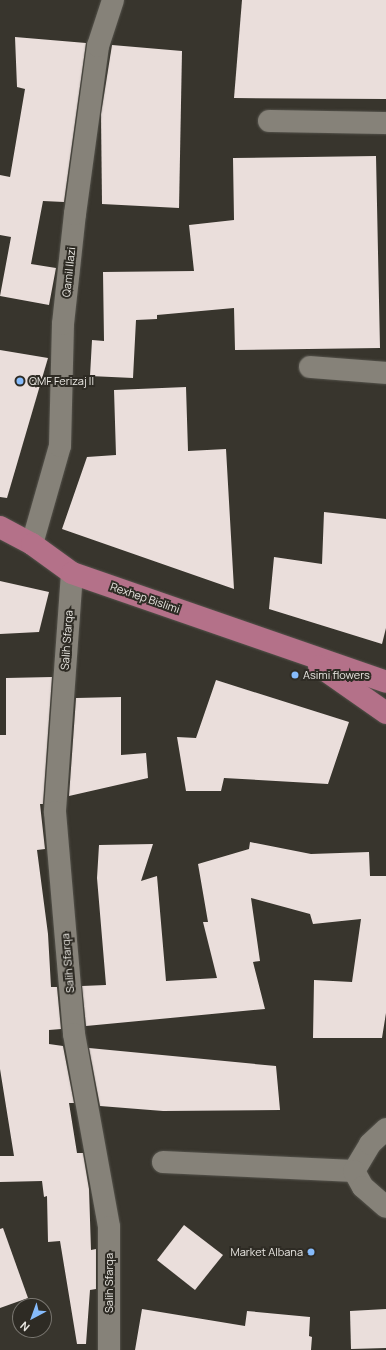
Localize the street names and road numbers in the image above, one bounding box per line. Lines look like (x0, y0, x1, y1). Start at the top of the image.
street label: Qamil Ilazi (60, 246, 78, 298)
street label: Rexhep Bislimi (109, 580, 181, 616)
street label: Salih Sfarqa (58, 610, 76, 670)
street label: Salih Sfarqa (59, 933, 77, 993)
street label: Salih Sfarqa (102, 1253, 116, 1313)

